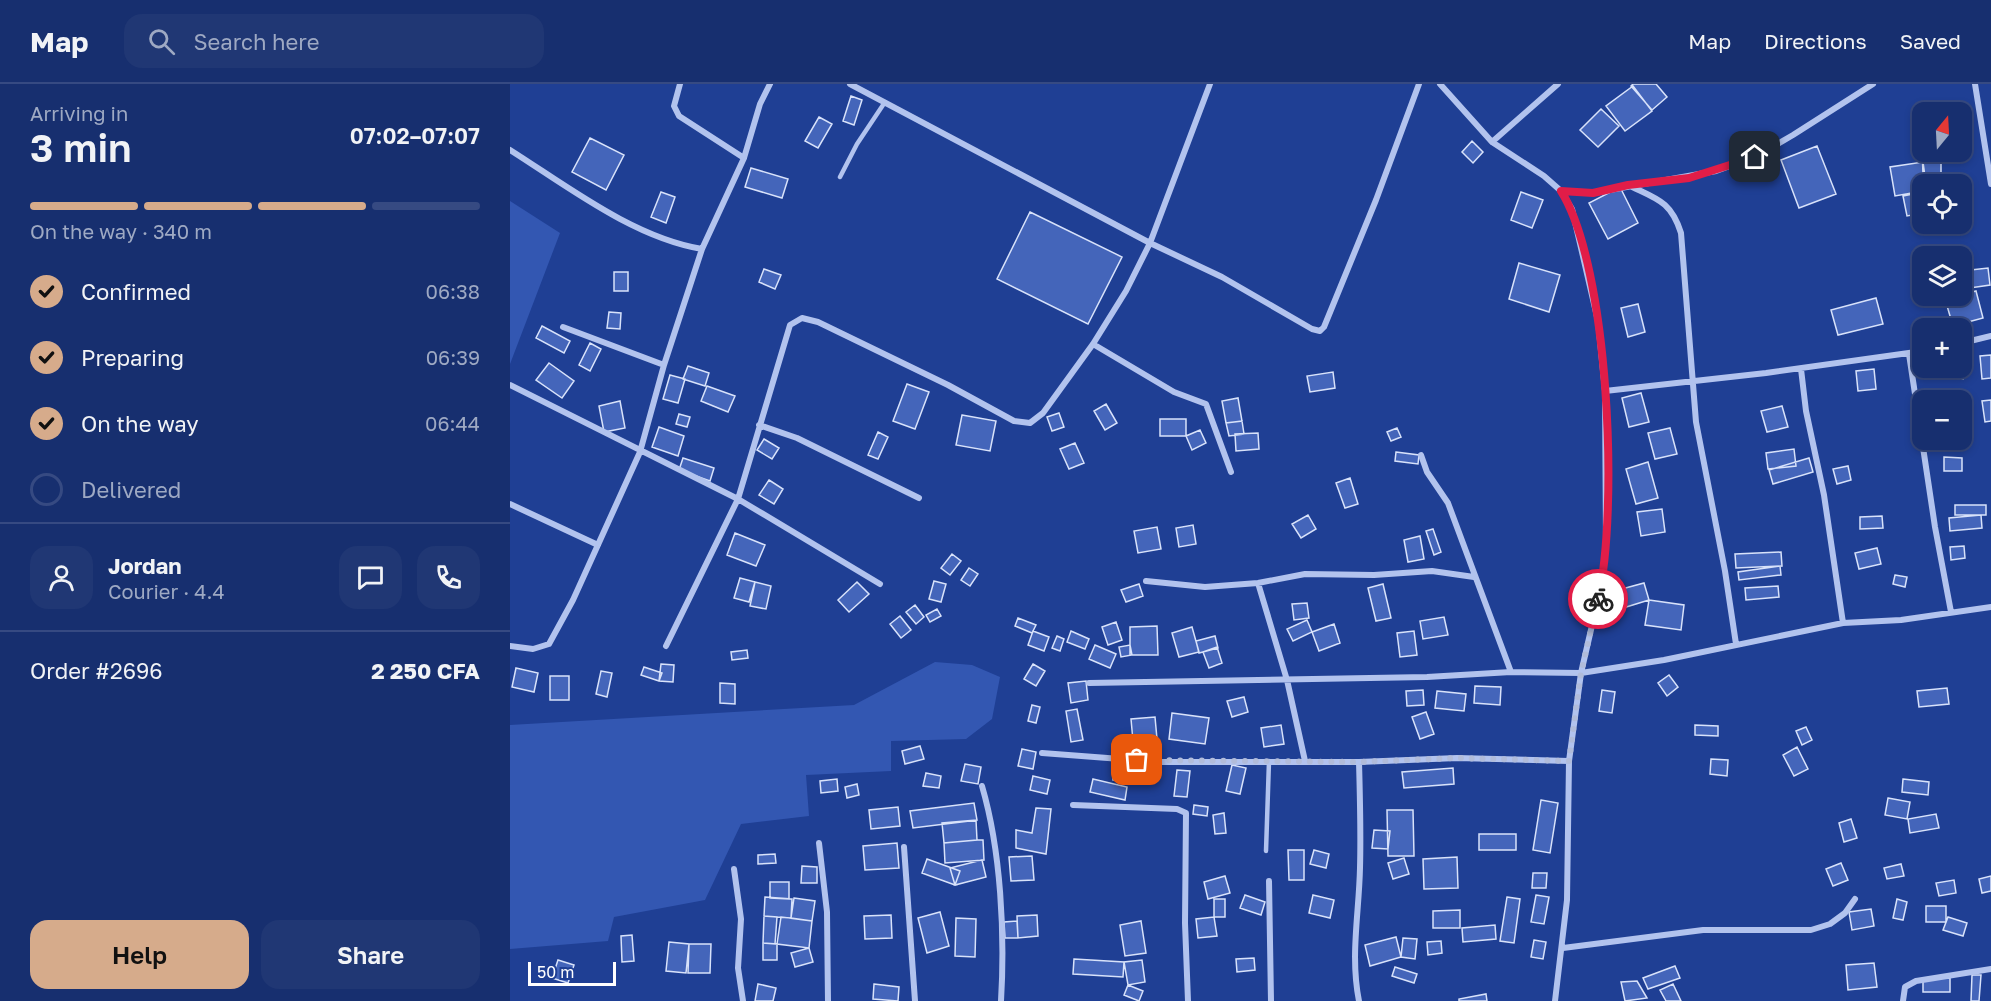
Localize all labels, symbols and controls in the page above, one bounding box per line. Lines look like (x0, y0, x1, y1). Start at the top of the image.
search box (124, 14, 544, 68)
text: Map (30, 25, 88, 58)
icon: search (145, 25, 178, 58)
text: Search here (193, 28, 319, 55)
text: Map (1688, 28, 1731, 54)
text: Directions (1764, 28, 1867, 54)
text: Saved (1900, 28, 1961, 54)
text: Arriving in (30, 101, 128, 125)
north arrow (1912, 102, 1972, 162)
map controls (1912, 102, 1972, 450)
text: 07:02–07:07 (350, 122, 480, 149)
text: 3 min (30, 124, 132, 171)
pin (1729, 131, 1780, 182)
icon: home (1738, 140, 1771, 173)
button: locate (1912, 174, 1972, 234)
text: On the way · 340 m (30, 219, 212, 243)
button: layers (1912, 246, 1972, 306)
icon: check (30, 275, 63, 308)
text: Confirmed (81, 278, 191, 305)
text: 06:38 (426, 279, 480, 303)
button: + (1912, 318, 1972, 378)
icon: check (30, 341, 63, 374)
text: Preparing (81, 344, 184, 371)
text: 06:39 (426, 345, 480, 369)
button: − (1912, 390, 1972, 450)
icon: check (30, 407, 63, 440)
text: On the way (81, 410, 199, 437)
text: 06:44 (425, 411, 480, 435)
text: Delivered (81, 476, 181, 503)
button: person (30, 546, 93, 609)
button: chat (339, 546, 402, 609)
button: phone (417, 546, 480, 609)
text: Jordan (108, 552, 182, 579)
courier (1568, 569, 1628, 629)
text: Courier · 4.4 (108, 579, 225, 603)
icon: bike (1582, 583, 1615, 616)
text: Order #2696 (30, 657, 163, 684)
text: 2 250 CFA (371, 657, 480, 684)
pin (1111, 734, 1162, 785)
icon: bag (1120, 743, 1153, 776)
button: Help (30, 920, 249, 989)
button: Share (261, 920, 480, 989)
scale bar (528, 959, 616, 986)
text: 50 m (537, 962, 574, 982)

